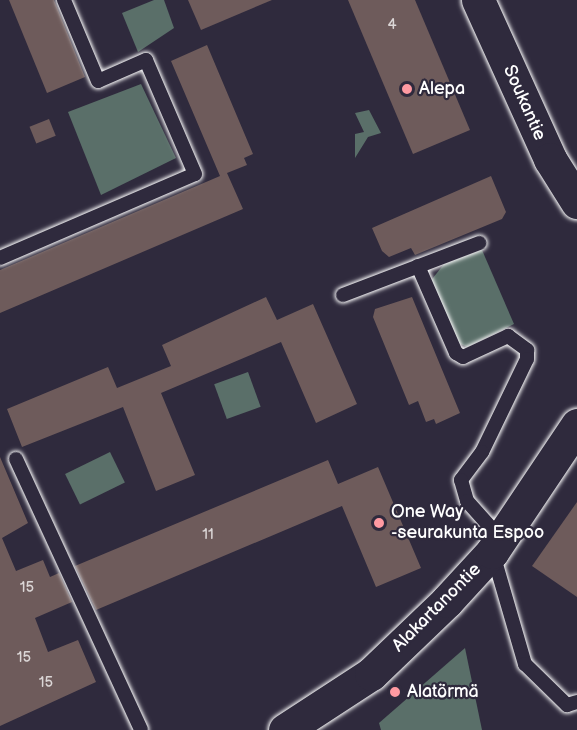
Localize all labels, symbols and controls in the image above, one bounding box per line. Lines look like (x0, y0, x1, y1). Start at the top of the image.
house number: 4 (387, 16, 397, 34)
street label: Soukantie (498, 62, 550, 144)
place label: Alepa (419, 78, 465, 100)
marker: Alepa (400, 82, 414, 96)
place label: One Way -seurakunta Espoo (391, 502, 544, 544)
marker: One Way -seurakunta Espoo (372, 516, 386, 530)
house number: 11 (202, 526, 214, 544)
street label: Alakartanontie (388, 559, 486, 657)
house number: 15 (20, 579, 34, 597)
house number: 15 (17, 649, 31, 667)
house number: 15 (39, 674, 53, 692)
place label: Alatörmä (407, 681, 479, 703)
marker: Alatörmä (388, 685, 402, 699)

